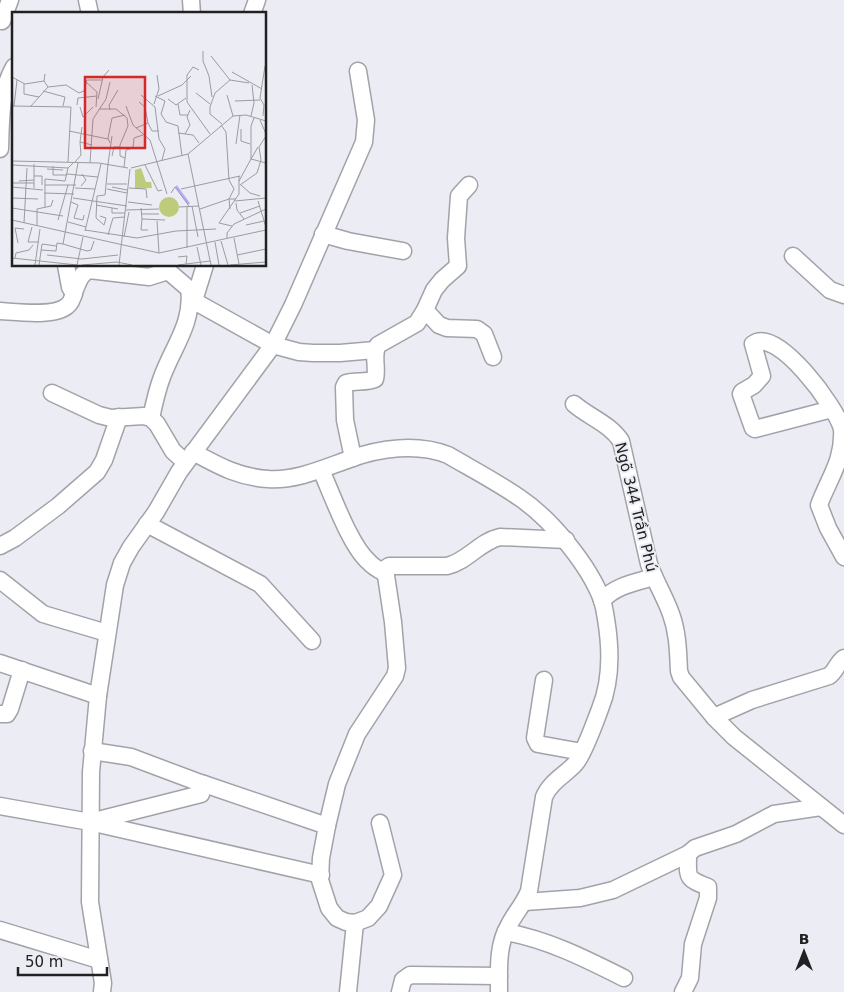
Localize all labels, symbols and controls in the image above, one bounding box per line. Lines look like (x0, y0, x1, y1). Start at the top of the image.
inset map (12, 12, 266, 266)
street label: Ngõ 344 Trần Phú (611, 440, 661, 574)
north arrow (779, 927, 829, 977)
text: B (799, 931, 809, 947)
scale bar (18, 944, 106, 976)
text: 50 m (25, 953, 63, 971)

